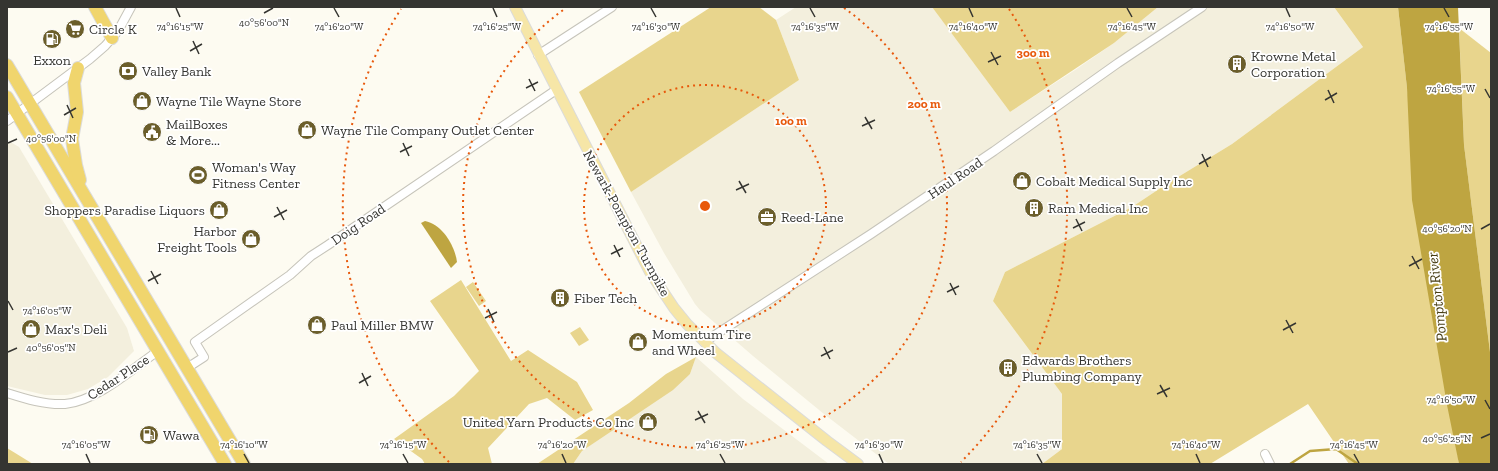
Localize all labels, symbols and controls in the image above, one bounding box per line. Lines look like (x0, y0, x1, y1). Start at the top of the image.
text: 40°56'00"N (239, 17, 290, 29)
supermarket icon: Circle K (64, 18, 86, 40)
place label: Circle K (89, 21, 137, 38)
text: 74°16'15"W (157, 21, 204, 33)
text: 74°16'20"W (315, 21, 364, 33)
text: 74°16'25"W (473, 21, 522, 33)
text: 74°16'30"W (632, 21, 681, 33)
text: 74°16'35"W (791, 21, 840, 33)
text: 74°16'40"W (949, 21, 998, 33)
text: 74°16'45"W (1108, 21, 1157, 33)
text: 74°16'50"W (1266, 21, 1315, 33)
text: 74°16'55"W (1425, 21, 1474, 33)
fuel station icon: Exxon (41, 28, 63, 50)
text: 300 m (1017, 46, 1050, 60)
place label: Krowne Metal Corporation (1251, 48, 1336, 81)
place label: Exxon (33, 52, 71, 69)
building icon: Krowne Metal Corporation (1226, 53, 1248, 75)
bank icon: Valley Bank (117, 60, 139, 82)
place label: Valley Bank (141, 63, 212, 80)
text: 74°16'55"W (1427, 83, 1476, 95)
shop icon: Wayne Tile Wayne Store (131, 90, 153, 112)
place label: Wayne Tile Wayne Store (156, 93, 302, 110)
text: 200 m (907, 97, 941, 111)
text: 100 m (775, 114, 807, 128)
place label: MailBoxes & More... (166, 116, 228, 149)
shop icon: Wayne Tile Company Outlet Center (296, 119, 318, 141)
public building icon: MailBoxes & More... (141, 121, 163, 143)
place label: Wayne Tile Company Outlet Center (321, 122, 535, 139)
text: 40°56'00"N (26, 133, 77, 145)
street label: Newark-Pompton Turnpike (579, 147, 674, 300)
street label: Haul Road (925, 154, 986, 203)
place label: Woman's Way Fitness Center (212, 159, 300, 192)
sports icon: Woman's Way Fitness Center (187, 164, 209, 186)
shop icon: Cobalt Medical Supply Inc (1011, 170, 1033, 192)
place label: Cobalt Medical Supply Inc (1036, 173, 1192, 190)
building icon: Ram Medical Inc (1023, 197, 1045, 219)
shop icon: Shoppers Paradise Liquors (208, 199, 230, 221)
centre of rings (698, 199, 712, 213)
street label: Doig Road (328, 200, 389, 249)
place label: Ram Medical Inc (1048, 200, 1148, 217)
place label: Shoppers Paradise Liquors (44, 202, 205, 219)
office icon: Reed-Lane (756, 206, 778, 228)
place label: Reed-Lane (781, 209, 844, 226)
place label: Harbor Freight Tools (157, 223, 237, 256)
text: 40°56'20"N (1422, 223, 1472, 235)
shop icon: Harbor Freight Tools (240, 228, 262, 250)
water label: Pompton River (1423, 251, 1451, 343)
building icon: Fiber Tech (549, 287, 571, 309)
place label: Fiber Tech (574, 290, 637, 307)
text: 74°16'05"W (23, 305, 72, 317)
shop icon: Paul Miller BMW (306, 314, 328, 336)
place label: Paul Miller BMW (331, 317, 433, 334)
shop icon: Max's Deli (20, 318, 42, 340)
place label: Max's Deli (45, 321, 107, 338)
place label: Momentum Tire and Wheel (652, 326, 751, 359)
shop icon: Momentum Tire and Wheel (627, 331, 649, 353)
text: 40°56'05"N (26, 342, 76, 354)
street label: Cedar Place (84, 351, 153, 404)
place label: Edwards Brothers Plumbing Company (1022, 352, 1142, 385)
building icon: Edwards Brothers Plumbing Company (997, 357, 1019, 379)
text: 74°16'50"W (1427, 394, 1476, 406)
shop icon: United Yarn Products Co Inc (637, 411, 659, 433)
place label: United Yarn Products Co Inc (463, 414, 634, 431)
fuel station icon: Wawa (138, 424, 160, 446)
place label: Wawa (163, 427, 200, 444)
text: 40°56'25"N (1423, 433, 1472, 445)
text: 74°16'05"W (62, 439, 111, 451)
text: 74°16'10"W (220, 439, 268, 451)
text: 74°16'15"W (380, 439, 427, 451)
text: 74°16'20"W (538, 439, 587, 451)
text: 74°16'25"W (696, 439, 745, 451)
text: 74°16'30"W (855, 439, 904, 451)
text: 74°16'35"W (1013, 439, 1062, 451)
text: 74°16'40"W (1172, 439, 1221, 451)
text: 74°16'45"W (1330, 439, 1379, 451)

